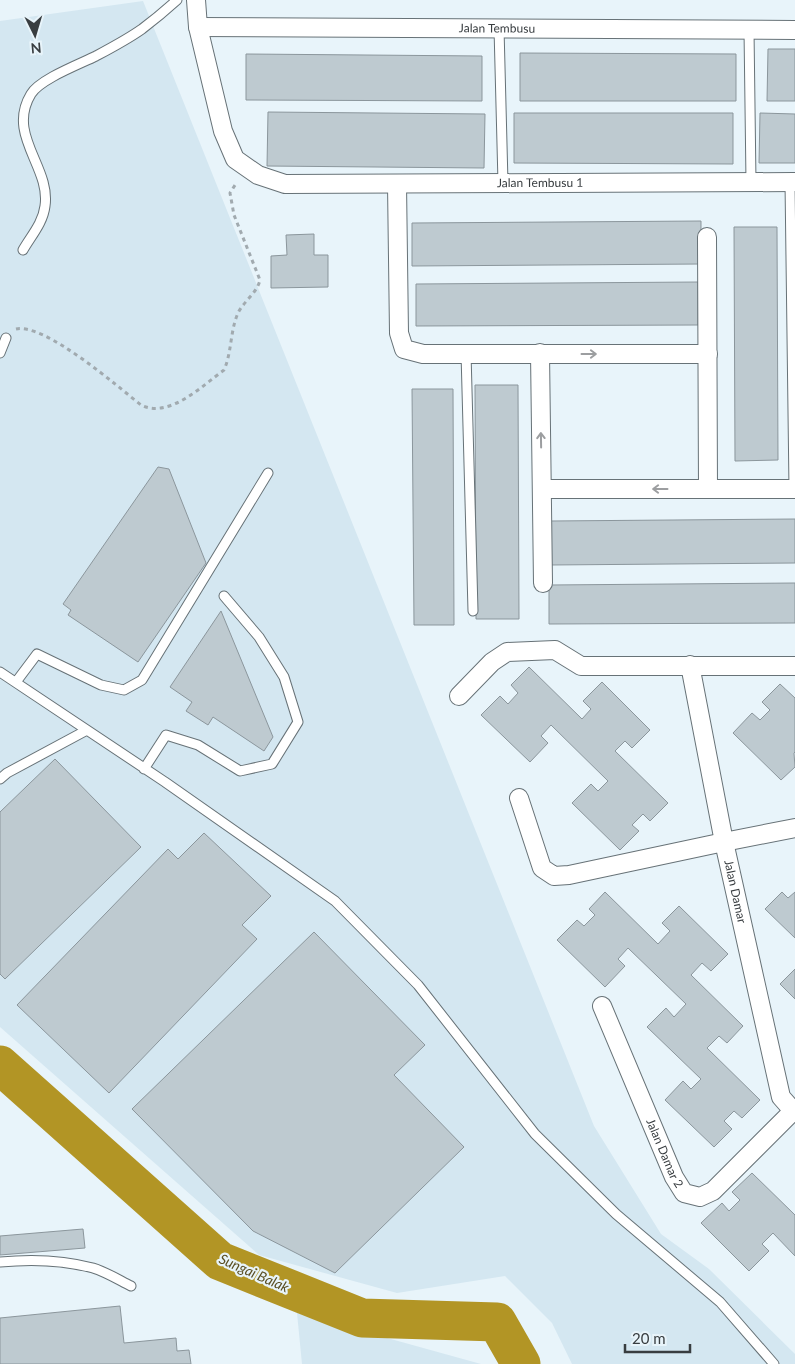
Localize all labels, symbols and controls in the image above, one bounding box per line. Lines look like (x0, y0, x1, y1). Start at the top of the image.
north arrow (10, 10, 60, 60)
street label: Jalan Tembusu (459, 20, 535, 36)
text: N (30, 40, 42, 57)
street label: Jalan Tembusu 1 (497, 175, 583, 190)
one-way arrow (580, 349, 596, 359)
one-way arrow (536, 433, 546, 449)
one-way arrow (652, 484, 668, 494)
street label: Jalan Damar (721, 858, 750, 925)
street label: Jalan Damar 2 (643, 1116, 687, 1191)
water label: Sungai Balak (217, 1250, 292, 1296)
scale bar (625, 1322, 690, 1354)
text: 20 m (632, 1329, 666, 1347)

